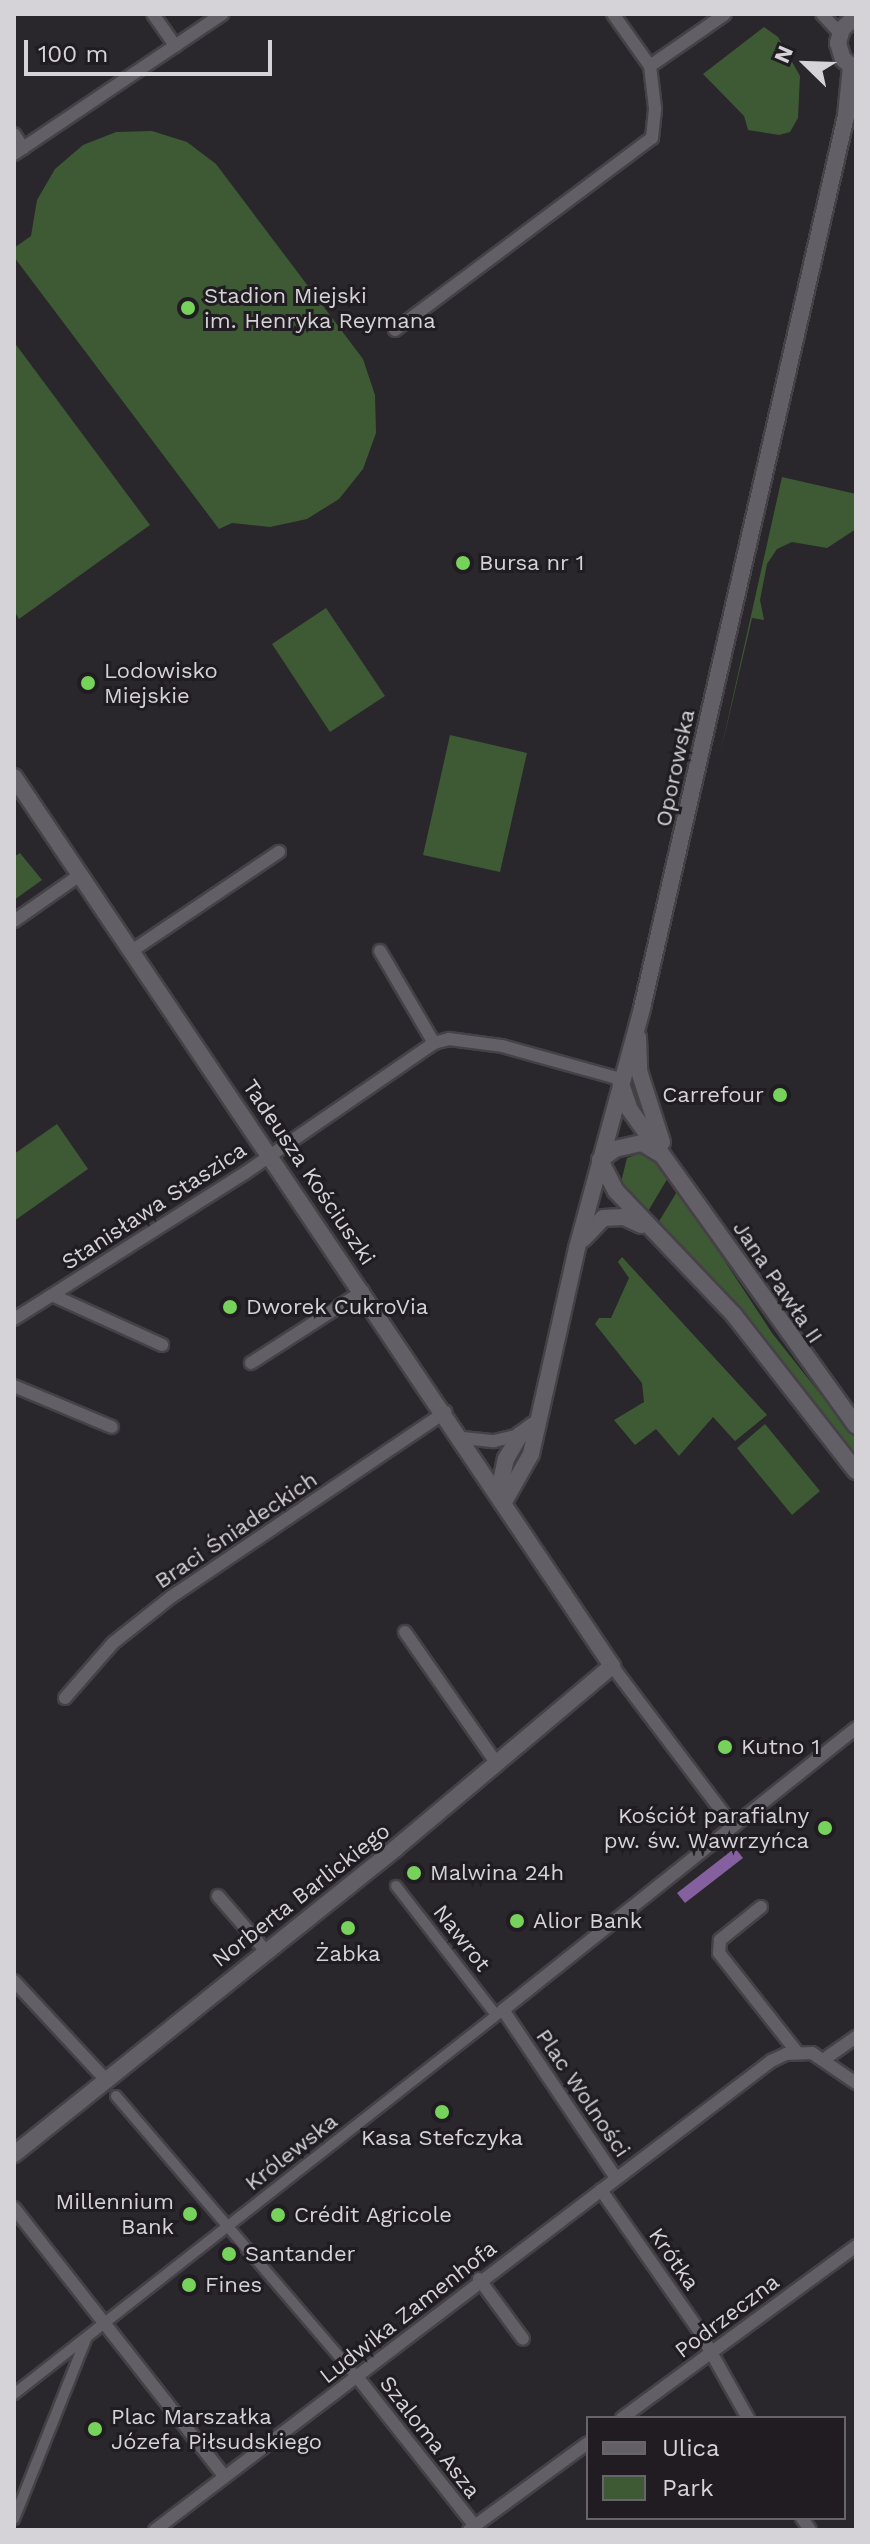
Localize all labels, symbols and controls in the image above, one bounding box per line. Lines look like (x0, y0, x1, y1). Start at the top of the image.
scale bar (28, 24, 276, 74)
north arrow (766, 24, 846, 104)
text: 100 m (38, 40, 108, 68)
text: N (769, 42, 798, 67)
place label: Stadion Miejski im. Henryka Reymana (204, 282, 436, 334)
marker: Stadion Miejski im. Henryka Reymana (179, 299, 197, 317)
place label: Bursa nr 1 (479, 550, 586, 576)
marker: Bursa nr 1 (454, 554, 472, 572)
place label: Lodowisko Miejskie (104, 657, 218, 708)
marker: Lodowisko Miejskie (79, 674, 97, 692)
street label: Oporowska (650, 707, 700, 829)
street label: Tadeusza Kościuszki (237, 1074, 381, 1270)
place label: Carrefour (662, 1082, 764, 1108)
marker: Carrefour (771, 1086, 789, 1104)
street label: Stanisława Staszica (57, 1136, 251, 1276)
street label: Jana Pawła II (727, 1215, 829, 1349)
place label: Dworek CukroVia (246, 1294, 429, 1320)
marker: Dworek CukroVia (221, 1298, 239, 1316)
street label: Braci Śniadeckich (150, 1466, 322, 1594)
place label: Kutno 1 (741, 1734, 821, 1760)
marker: Kutno 1 (716, 1738, 734, 1756)
place label: Kościół parafialny pw. św. Wawrzyńca (603, 1802, 809, 1854)
street label: Norberta Barlickiego (207, 1817, 395, 1973)
marker: Kościół parafialny pw. św. Wawrzyńca (816, 1819, 834, 1837)
place label: Malwina 24h (430, 1860, 565, 1886)
marker: Malwina 24h (405, 1864, 423, 1882)
street label: Nawrot (428, 1899, 496, 1977)
place label: Alior Bank (533, 1908, 643, 1934)
marker: Alior Bank (508, 1912, 526, 1930)
marker: Żabka (339, 1919, 357, 1937)
place label: Żabka (316, 1941, 380, 1967)
street label: Plac Wolności (530, 2024, 636, 2162)
marker: Kasa Stefczyka (433, 2103, 451, 2121)
street label: Królewska (240, 2108, 342, 2196)
place label: Kasa Stefczyka (361, 2125, 523, 2151)
place label: Millennium Bank (56, 2188, 174, 2240)
place label: Crédit Agricole (294, 2202, 453, 2228)
marker: Millennium Bank (181, 2205, 199, 2223)
marker: Crédit Agricole (269, 2206, 287, 2224)
street label: Krótka (643, 2223, 705, 2295)
street label: Ludwika Zamenhofa (314, 2235, 502, 2389)
place label: Santander (245, 2241, 356, 2267)
marker: Santander (220, 2245, 238, 2263)
street label: Podrzeczna (670, 2268, 784, 2364)
place label: Fines (205, 2272, 262, 2298)
marker: Fines (180, 2276, 198, 2294)
street label: Szaloma Asza (374, 2370, 486, 2504)
place label: Plac Marszałka Józefa Piłsudskiego (111, 2403, 322, 2454)
legend (586, 2416, 846, 2520)
marker: Plac Marszałka Józefa Piłsudskiego (86, 2420, 104, 2438)
text: Ulica (662, 2434, 720, 2462)
text: Park (662, 2474, 714, 2502)

